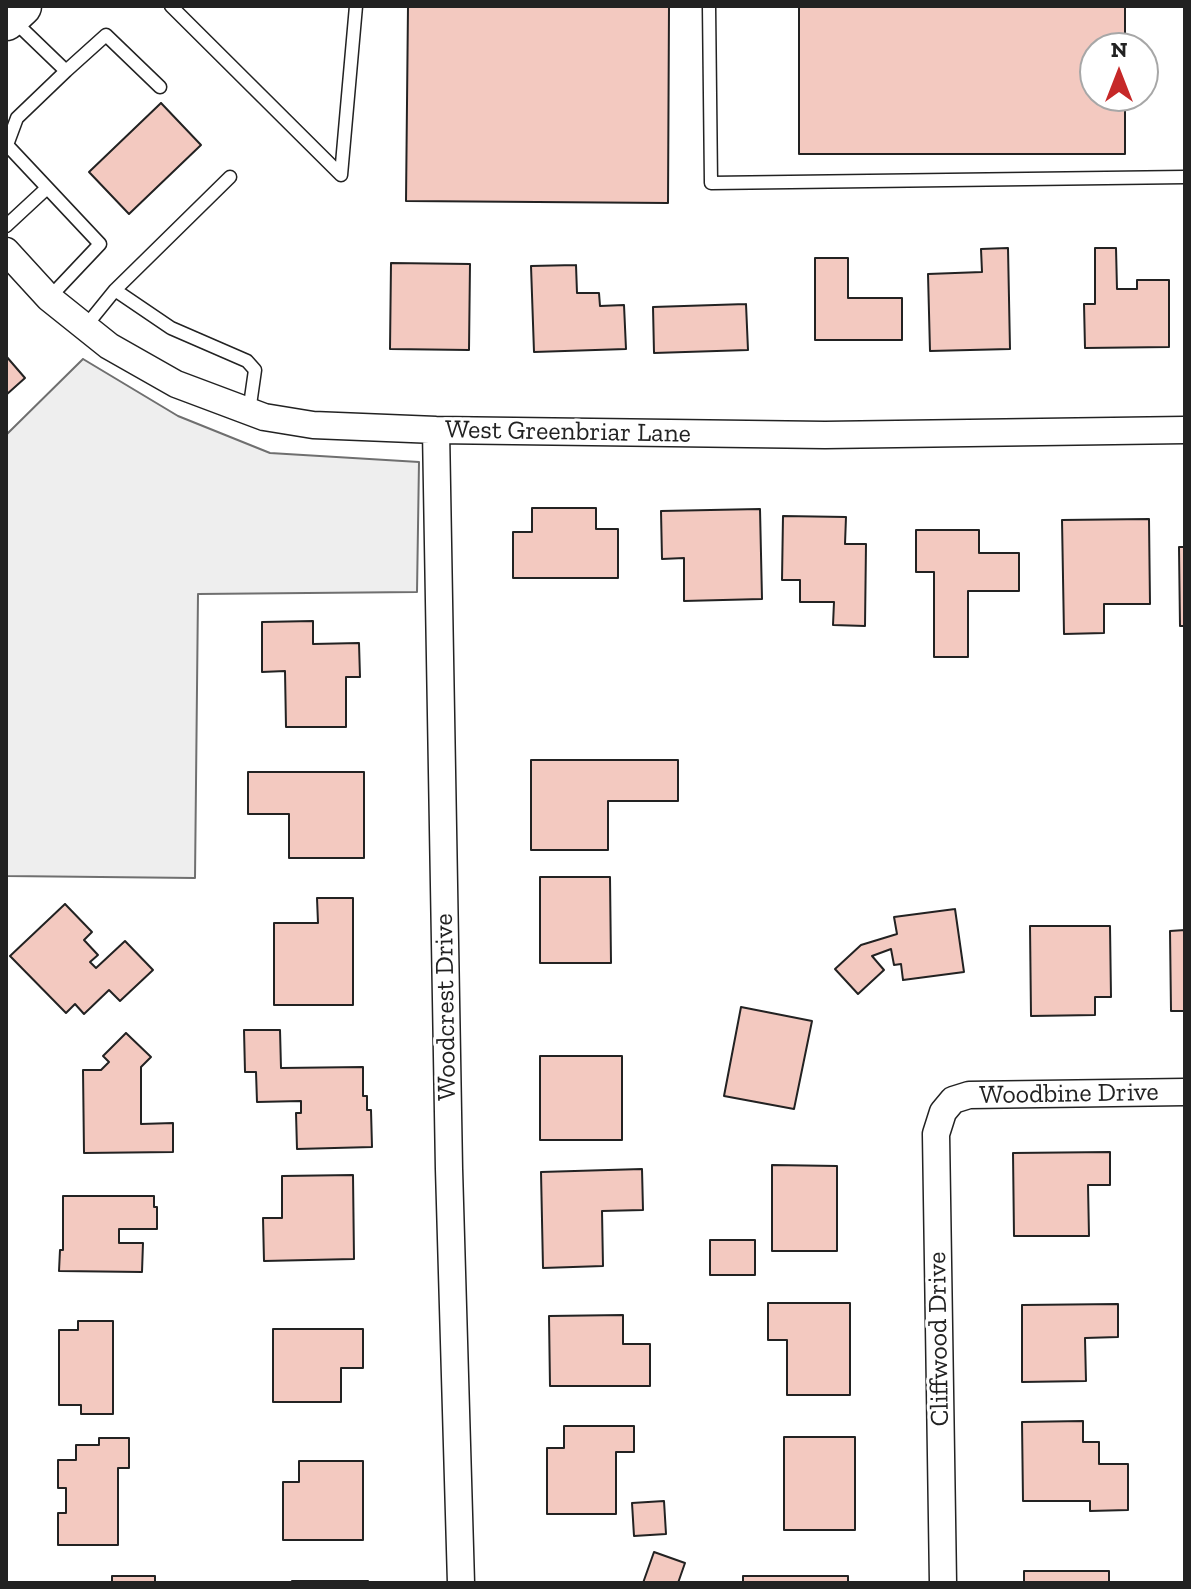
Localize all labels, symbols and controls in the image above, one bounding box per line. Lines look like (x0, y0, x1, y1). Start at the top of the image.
north arrow (1079, 32, 1159, 112)
text: N (1111, 36, 1127, 63)
street label: West Greenbriar Lane (445, 414, 691, 450)
street label: Woodcrest Drive (429, 913, 463, 1101)
street label: Woodbine Drive (979, 1077, 1159, 1111)
street label: Cliffwood Drive (922, 1251, 956, 1427)

